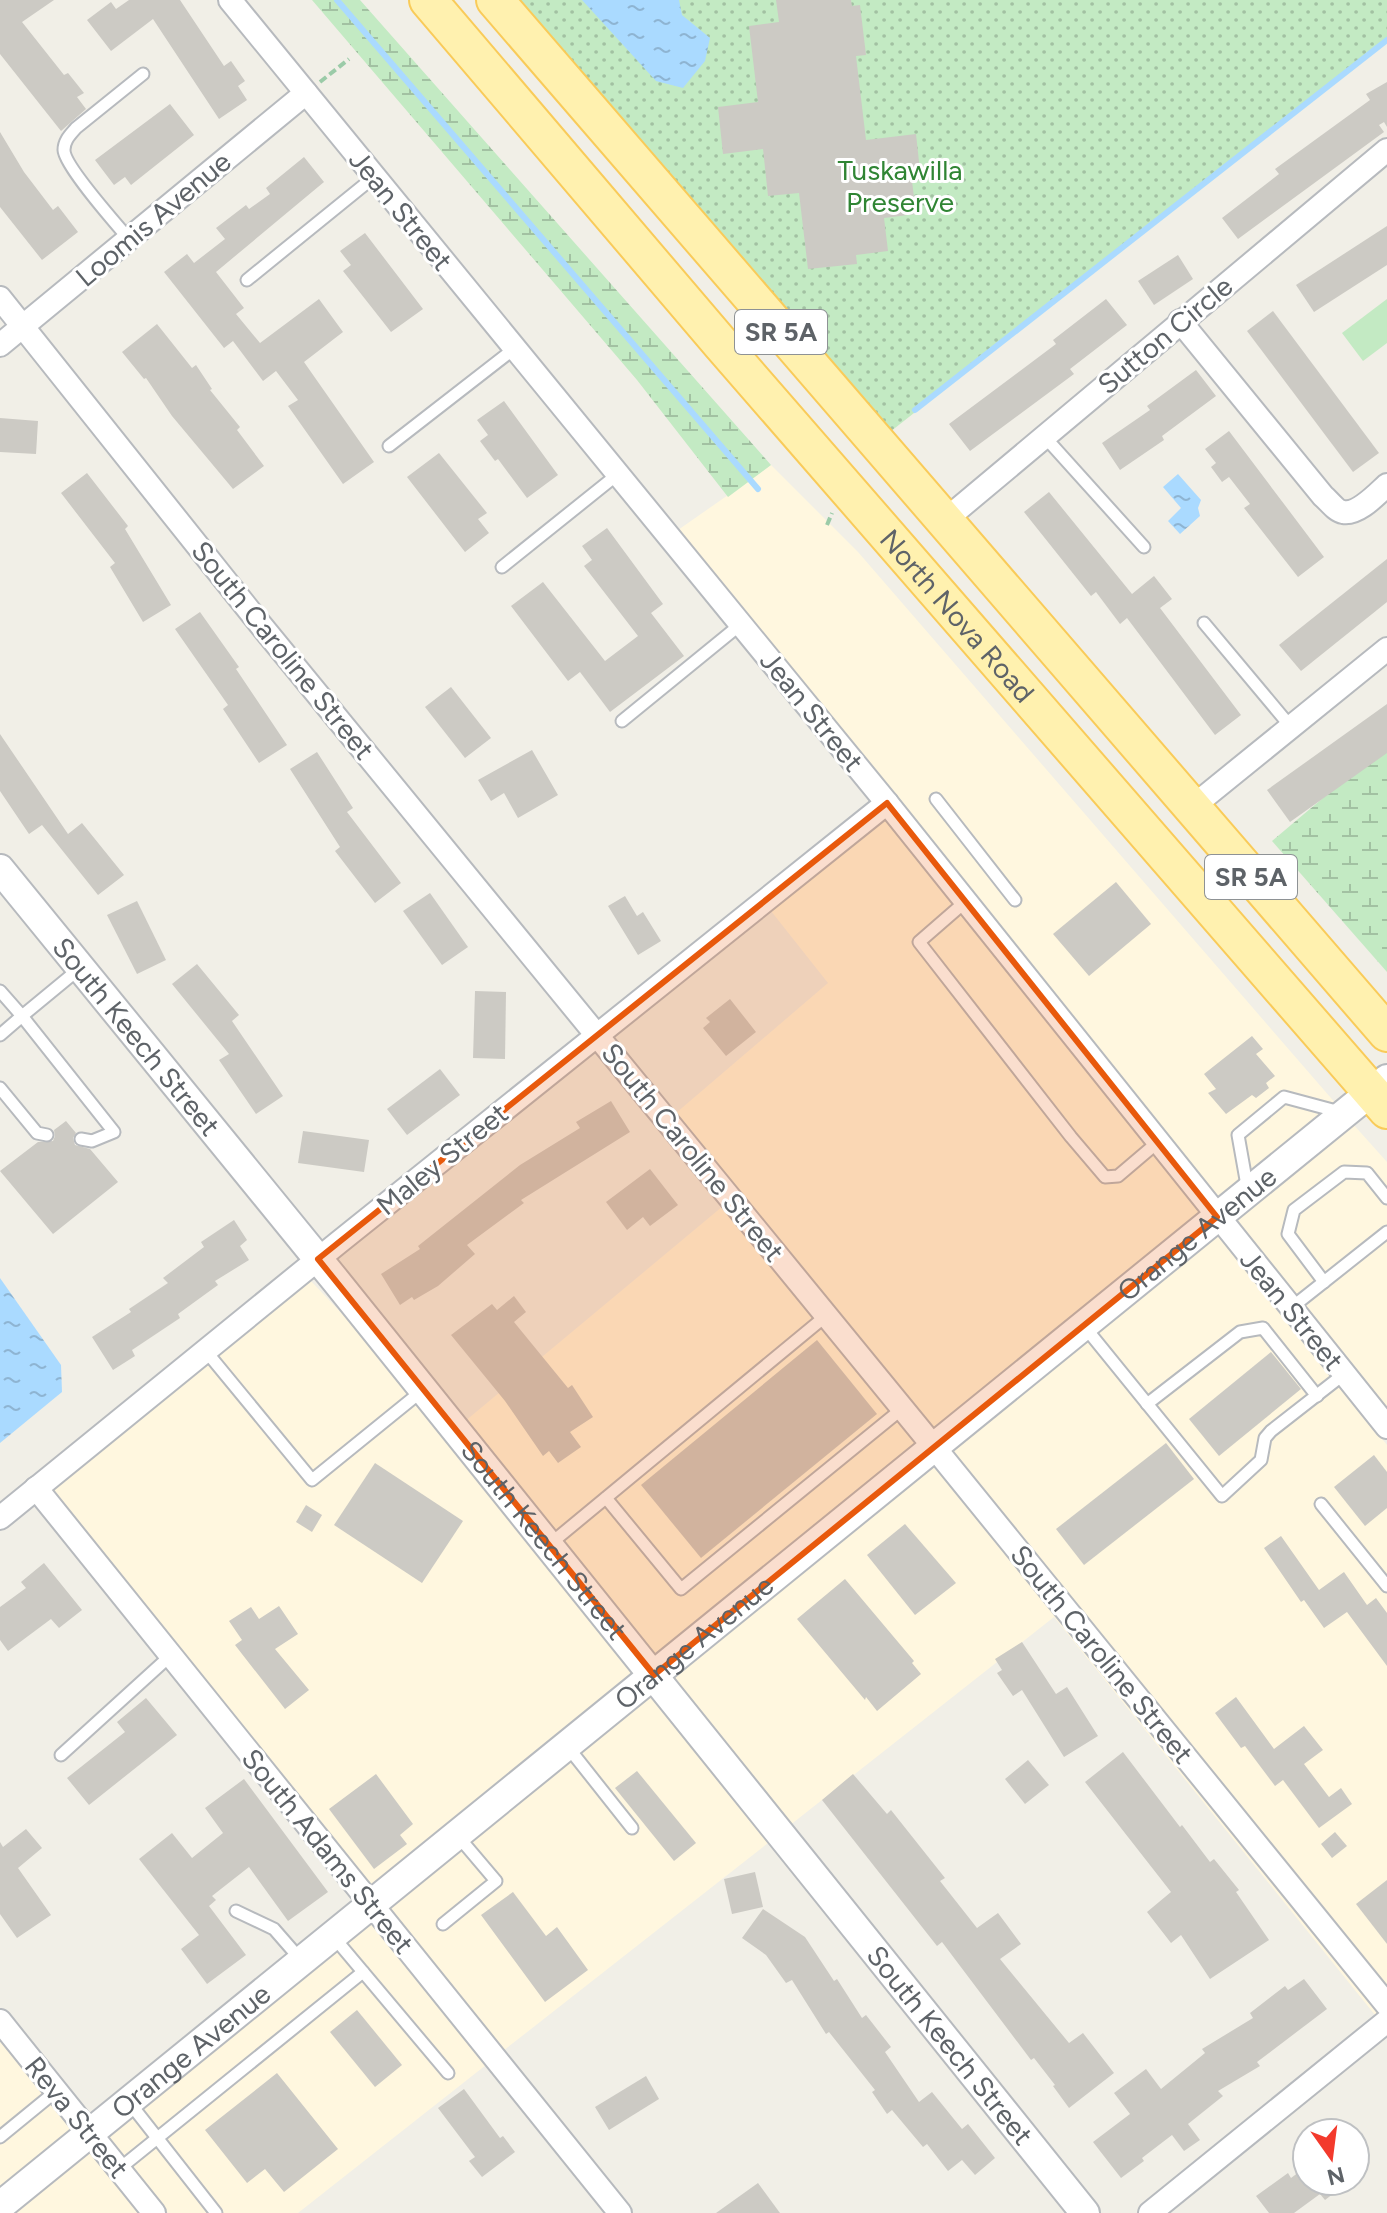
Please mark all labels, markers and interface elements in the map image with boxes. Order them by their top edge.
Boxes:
street label: Jean Street [342,143,460,277]
street label: Loomis Avenue [69,144,237,294]
park label: Tuskawilla Preserve [837,153,963,219]
street label: Sutton Circle [1091,269,1239,401]
road number: SR 5A [735,310,827,354]
street label: North Nova Road [873,522,1042,709]
street label: South Caroline Street [184,534,382,766]
street label: Jean Street [753,644,871,778]
road number: SR 5A [1205,855,1297,899]
street label: South Keech Street [46,930,227,1142]
street label: South Caroline Street [594,1036,792,1268]
street label: Maley Street [369,1096,515,1222]
street label: Orange Avenue [1111,1159,1283,1308]
street label: Jean Street [1233,1243,1351,1377]
street label: South Keech Street [454,1434,634,1647]
street label: South Caroline Street [1003,1538,1201,1770]
street label: Orange Avenue [608,1568,780,1717]
street label: South Adams Street [235,1742,421,1960]
street label: South Keech Street [860,1939,1040,2152]
street label: Orange Avenue [105,1976,277,2125]
street label: Reva Street [18,2049,136,2185]
north arrow [1291,2117,1371,2197]
text: N [1324,2161,1347,2191]

